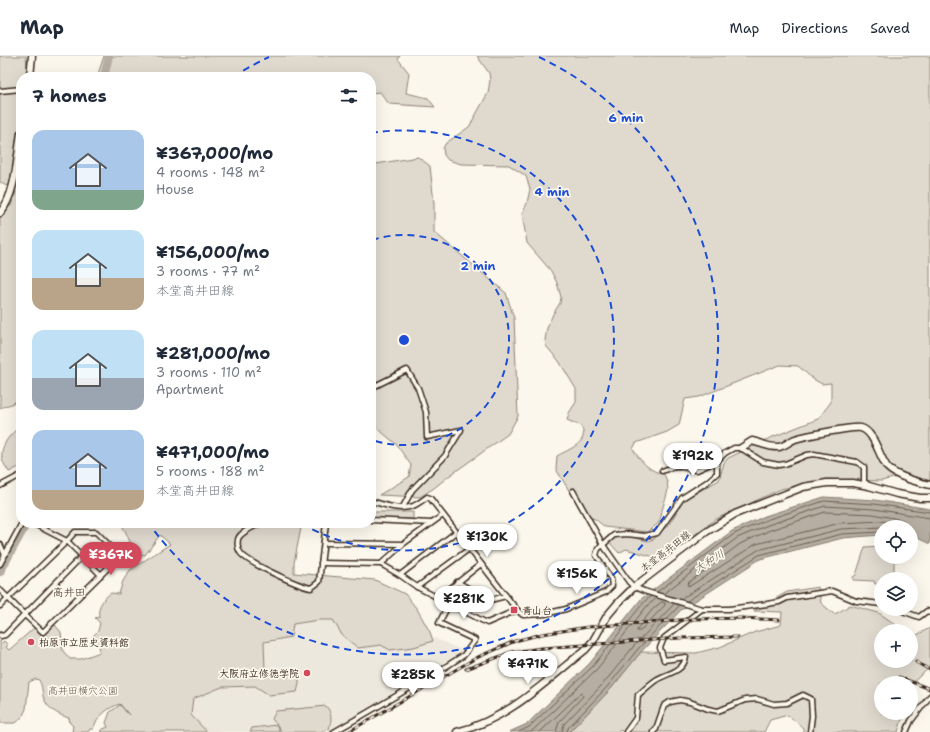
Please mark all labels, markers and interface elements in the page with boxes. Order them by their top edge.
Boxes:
text: Map [20,15,64,40]
text: Map [730,19,760,37]
text: Directions [782,19,848,37]
text: Saved [870,19,910,37]
text: 7 homes [32,85,107,107]
icon: filters [338,85,360,107]
text: 6 min [609,110,644,126]
text: ¥367,000/mo [156,142,273,164]
icon: home [64,146,112,194]
text: 4 rooms · 148 m² [156,164,265,181]
text: House [156,181,194,198]
text: 4 min [535,184,570,200]
text: ¥156,000/mo [156,241,269,263]
icon: home [64,246,112,294]
text: 2 min [461,258,496,274]
text: 3 rooms · 77 m² [156,263,260,280]
text: 本堂高井田線 [156,282,234,299]
centre of rings [397,333,411,347]
text: ¥281,000/mo [156,342,270,364]
icon: home [64,346,112,394]
text: 3 rooms · 110 m² [156,364,262,381]
text: Apartment [156,381,224,398]
text: ¥471,000/mo [156,441,269,463]
pin: ¥192K [665,443,721,477]
icon: home [64,446,112,494]
text: ¥192K [672,447,714,464]
text: 5 rooms · 188 m² [156,463,264,480]
text: 本堂高井田線 [156,482,234,499]
map controls [874,520,918,720]
button: locate [874,520,918,564]
pin: ¥130K [459,524,515,558]
text: ¥130K [466,528,508,545]
street label: 本堂高井田線 [638,528,693,575]
pin: ¥367K [83,542,139,576]
text: ¥367K [89,546,133,563]
water label: 大和川 [691,547,727,576]
pin: ¥156K [549,561,605,595]
text: ¥156K [557,565,597,582]
button: layers [874,572,918,616]
district label: 高井田 [53,585,86,600]
pin: ¥281K [436,586,492,620]
text: ¥281K [443,590,485,607]
place label: 青山台 [522,604,552,617]
marker: 青山台 [509,605,519,615]
button: + [874,624,918,668]
place label: 柏原市立歴史資料館 [39,636,129,649]
marker: 柏原市立歴史資料館 [26,637,36,647]
pin: ¥471K [500,651,556,685]
text: ¥471K [507,655,549,672]
pin: ¥285K [385,662,441,696]
text: ¥285K [391,666,435,683]
place label: 大阪府立修徳学院 [219,667,299,680]
marker: 大阪府立修徳学院 [302,668,312,678]
button: − [874,676,918,720]
park label: 高井田横穴公園 [48,684,118,697]

